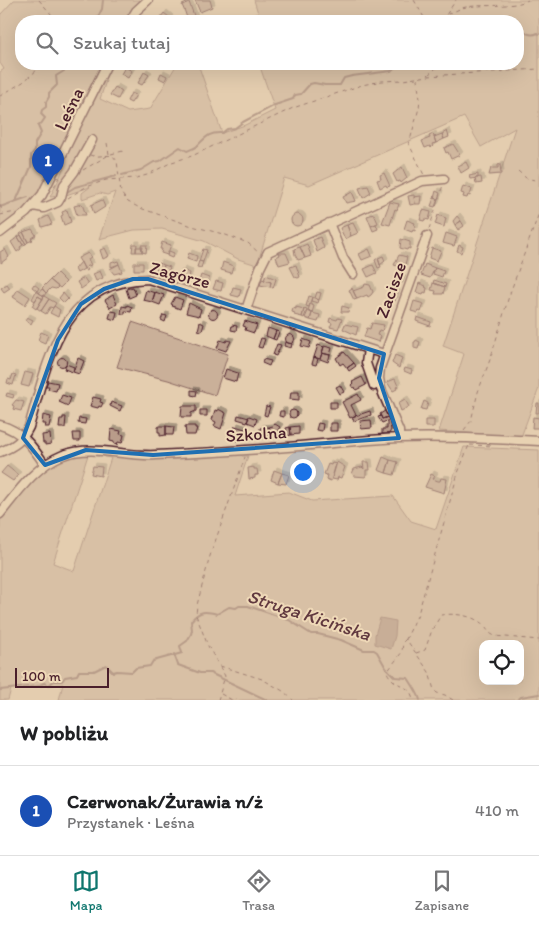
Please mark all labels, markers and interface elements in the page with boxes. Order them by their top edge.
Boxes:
search box [15,15,524,70]
icon: search [33,29,61,57]
text: Szukaj tutaj [73,31,170,54]
street label: Leśna [49,84,89,134]
pin: 1 [32,144,64,185]
street label: Zagórze [147,256,213,294]
street label: Zacisze [371,259,411,321]
street label: Szkolna [225,421,287,447]
your location [290,459,316,485]
water label: Struga Kicińska [245,584,374,646]
map controls [479,640,524,685]
button: locate [479,640,524,685]
scale bar [15,665,109,688]
text: 100 m [22,668,61,685]
text: W pobliżu [20,720,108,745]
text: Czerwonak/Żurawia n/ż [67,790,263,813]
text: 1 [32,801,40,820]
text: 410 m [475,801,519,820]
text: Przystanek · Leśna [67,813,195,832]
tab: Mapa [70,867,102,914]
tab: Trasa [242,867,275,914]
tab: Zapisane [415,867,469,914]

